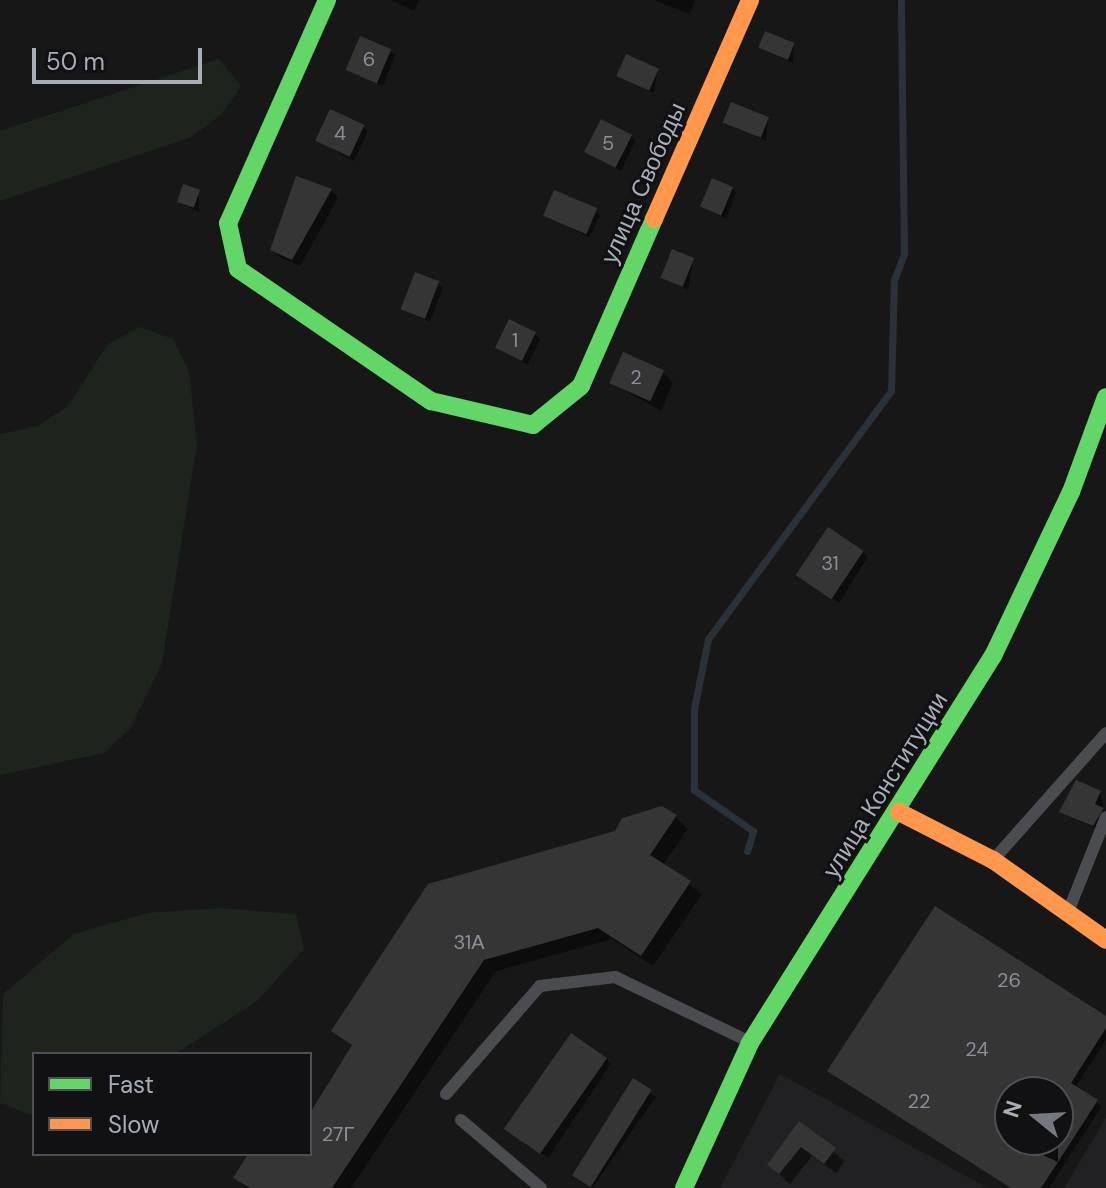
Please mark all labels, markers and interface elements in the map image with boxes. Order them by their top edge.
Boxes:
scale bar [36,32,206,82]
text: 50 m [46,46,105,77]
house number: 6 [363,47,375,71]
street label: улица Свободы [595,98,691,268]
house number: 4 [334,121,346,145]
house number: 5 [602,131,614,155]
house number: 1 [512,328,518,352]
house number: 2 [630,365,642,389]
house number: 31 [821,551,839,575]
street label: улица Конституции [816,687,954,883]
house number: 31А [453,930,485,954]
house number: 26 [997,968,1021,992]
house number: 24 [965,1037,989,1061]
legend [32,1052,312,1156]
text: Fast [108,1069,154,1100]
north arrow [994,1076,1074,1156]
house number: 22 [907,1089,931,1113]
text: N [996,1097,1029,1121]
text: Slow [108,1109,159,1140]
house number: 27Г [322,1122,354,1146]

